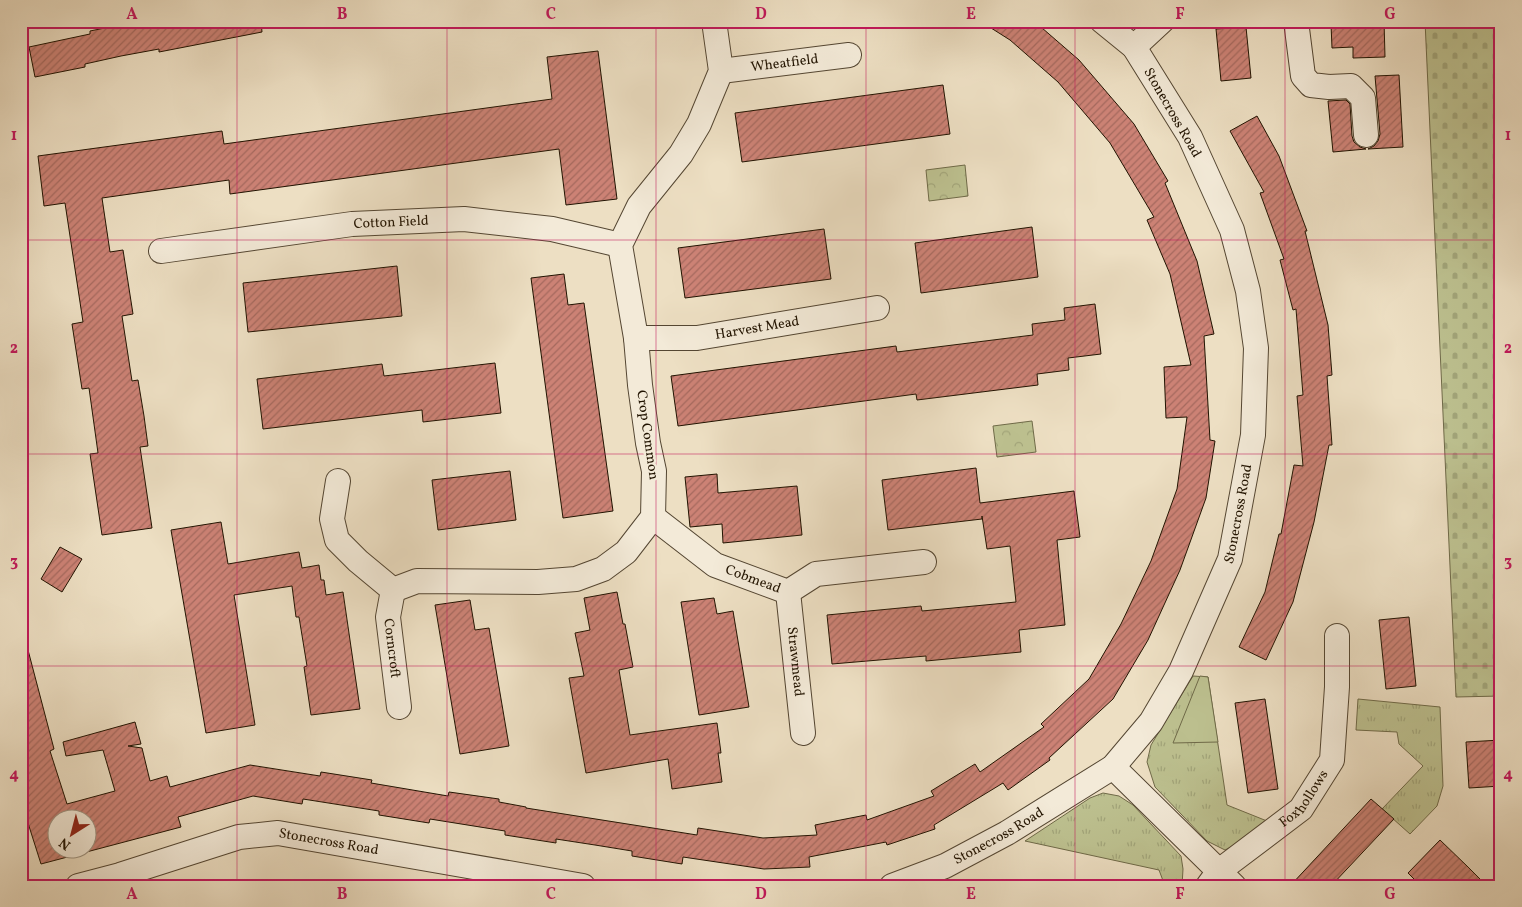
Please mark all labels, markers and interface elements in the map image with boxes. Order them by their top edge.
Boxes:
text: A [126,4,138,26]
text: B [337,4,348,26]
text: C [546,4,556,26]
text: D [755,4,767,26]
text: E [966,4,976,26]
text: F [1175,4,1185,26]
text: G [1384,4,1396,26]
street label: Wheatfield [750,49,820,77]
street label: Stonecross Road [1139,65,1206,162]
text: 1 [11,125,17,147]
text: 1 [1505,125,1511,147]
street label: Cotton Field [353,211,429,233]
street label: Harvest Mead [714,312,801,344]
text: 2 [10,338,18,360]
text: 2 [1504,338,1512,360]
street label: Crop Common [631,389,663,481]
street label: Stonecross Road [1219,462,1257,567]
text: 3 [10,551,18,573]
text: 3 [1504,551,1512,573]
street label: Cobmead [723,560,784,598]
street label: Corncroft [379,617,405,680]
street label: Strawmead [782,626,809,697]
text: 4 [9,764,19,786]
text: 4 [1503,764,1513,786]
street label: Foxhollows [1275,766,1333,832]
street label: Stonecross Road [950,803,1047,869]
north arrow [48,810,98,860]
street label: Stonecross Road [277,824,380,860]
text: N [56,833,75,854]
text: A [126,884,138,906]
text: B [337,884,348,906]
text: C [546,884,556,906]
text: D [755,884,767,906]
text: E [966,884,976,906]
text: F [1175,884,1185,906]
text: G [1384,884,1396,906]

